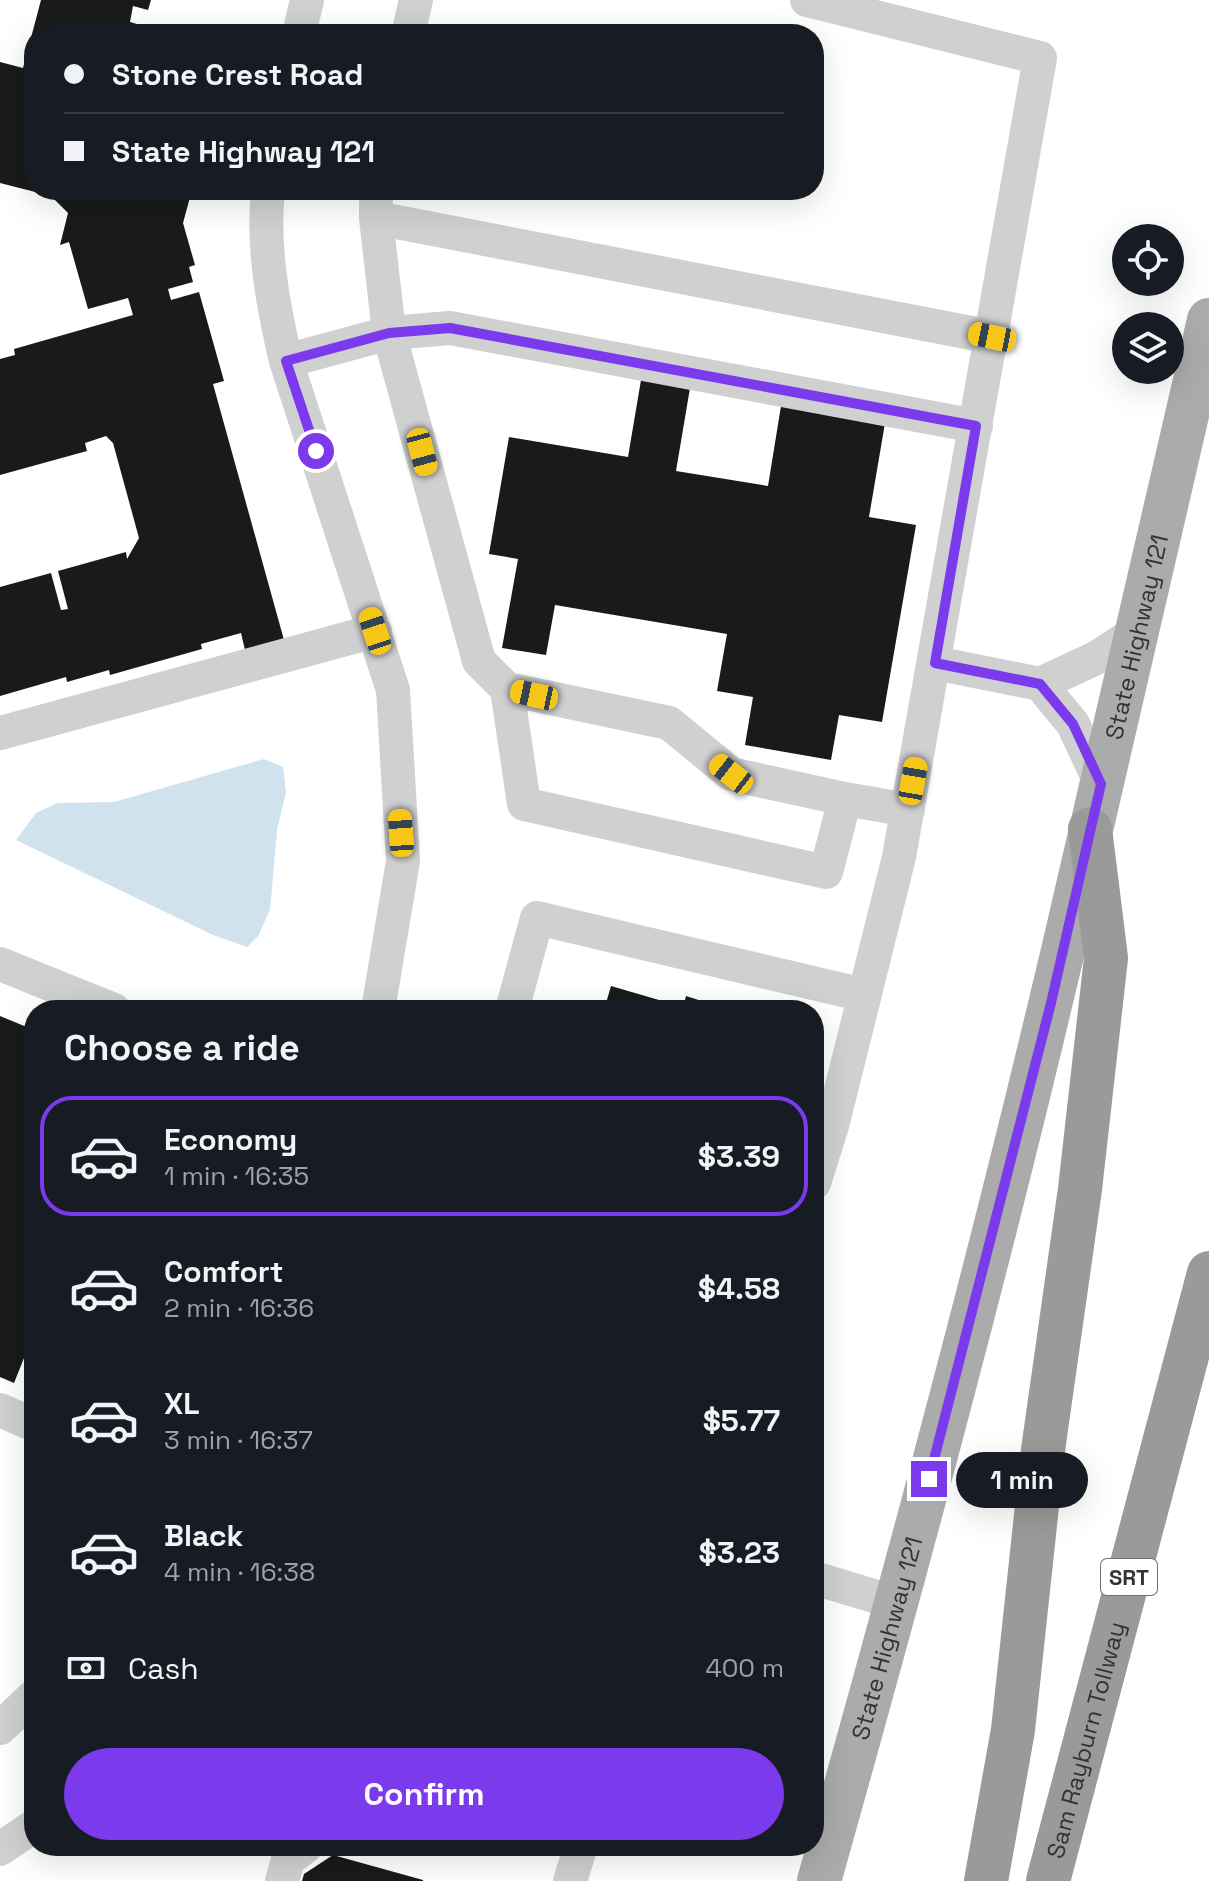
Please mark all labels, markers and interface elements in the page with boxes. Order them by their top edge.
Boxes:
text: Stone Crest Road [112,55,363,94]
text: State Highway 121 [112,132,375,171]
map controls [1112,224,1184,384]
button: locate [1112,224,1184,296]
button: layers [1112,312,1184,384]
car [966,321,1018,353]
car [404,426,440,478]
route start [298,433,334,469]
street label: State Highway 121 [1098,531,1175,742]
car [356,604,394,658]
car [508,678,560,712]
car [705,750,757,798]
car [897,755,929,807]
car [387,808,415,858]
text: Choose a ride [64,1025,300,1071]
icon: car [68,1120,140,1192]
text: Economy [164,1120,297,1159]
text: $3.39 [698,1137,780,1176]
text: 1 min · 16:35 [164,1159,309,1193]
icon: car [68,1252,140,1324]
text: Comfort [164,1252,283,1291]
text: $4.58 [698,1269,780,1308]
text: 2 min · 16:36 [164,1291,314,1325]
icon: car [68,1384,140,1456]
text: XL [164,1384,200,1423]
text: $5.77 [703,1401,780,1440]
text: 3 min · 16:37 [164,1423,313,1457]
callout: 1 min [957,1451,1089,1507]
route end [911,1461,947,1497]
text: 1 min [990,1463,1054,1497]
icon: car [68,1516,140,1588]
text: Black [164,1516,243,1555]
text: $3.23 [699,1533,780,1572]
street label: State Highway 121 [844,1533,929,1743]
text: 4 min · 16:38 [164,1555,315,1589]
road number: SRT [1101,1559,1157,1595]
street label: Sam Rayburn Tollway [1039,1618,1132,1862]
icon: cash [64,1646,108,1690]
text: Cash [128,1649,199,1688]
text: 400 m [705,1651,784,1685]
button: Confirm [64,1748,784,1840]

